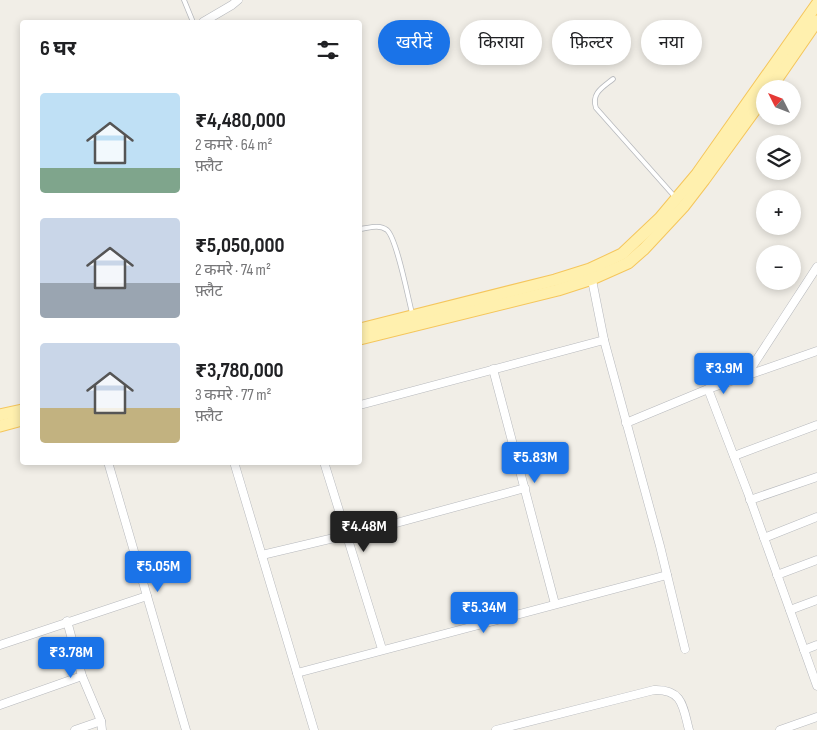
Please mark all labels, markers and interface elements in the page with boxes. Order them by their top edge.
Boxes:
chip: खरीदें [378,20,450,65]
chip: किराया [460,20,542,65]
chip: फ़िल्टर [552,20,631,65]
chip: नया [641,20,702,65]
text: 6 घर [40,36,76,61]
icon: filters [314,36,342,64]
north arrow [756,80,801,125]
map controls [756,80,801,290]
text: ₹4,480,000 [195,108,286,133]
icon: home [80,113,140,173]
button: layers [756,135,801,180]
text: 2 कमरे · 64 m² [195,136,273,155]
text: फ़्लैट [195,157,223,176]
button: + [756,190,801,235]
text: ₹5,050,000 [195,233,284,258]
icon: home [80,238,140,298]
button: − [756,245,801,290]
text: 2 कमरे · 74 m² [195,261,271,280]
text: फ़्लैट [195,282,223,301]
pin: ₹3.9M [689,352,759,395]
text: ₹3,780,000 [195,358,284,383]
text: ₹3.9M [705,359,743,378]
icon: home [80,363,140,423]
text: 3 कमरे · 77 m² [195,386,272,405]
text: फ़्लैट [195,407,223,426]
pin: ₹5.83M [494,442,576,484]
text: ₹5.83M [513,448,557,467]
pin: ₹4.48M [323,510,405,553]
text: ₹4.48M [341,517,387,536]
pin: ₹5.05M [117,550,199,593]
text: ₹5.05M [136,557,180,576]
pin: ₹5.34M [443,592,525,634]
text: ₹5.34M [462,598,506,617]
pin: ₹3.78M [30,636,112,679]
text: ₹3.78M [49,643,93,662]

